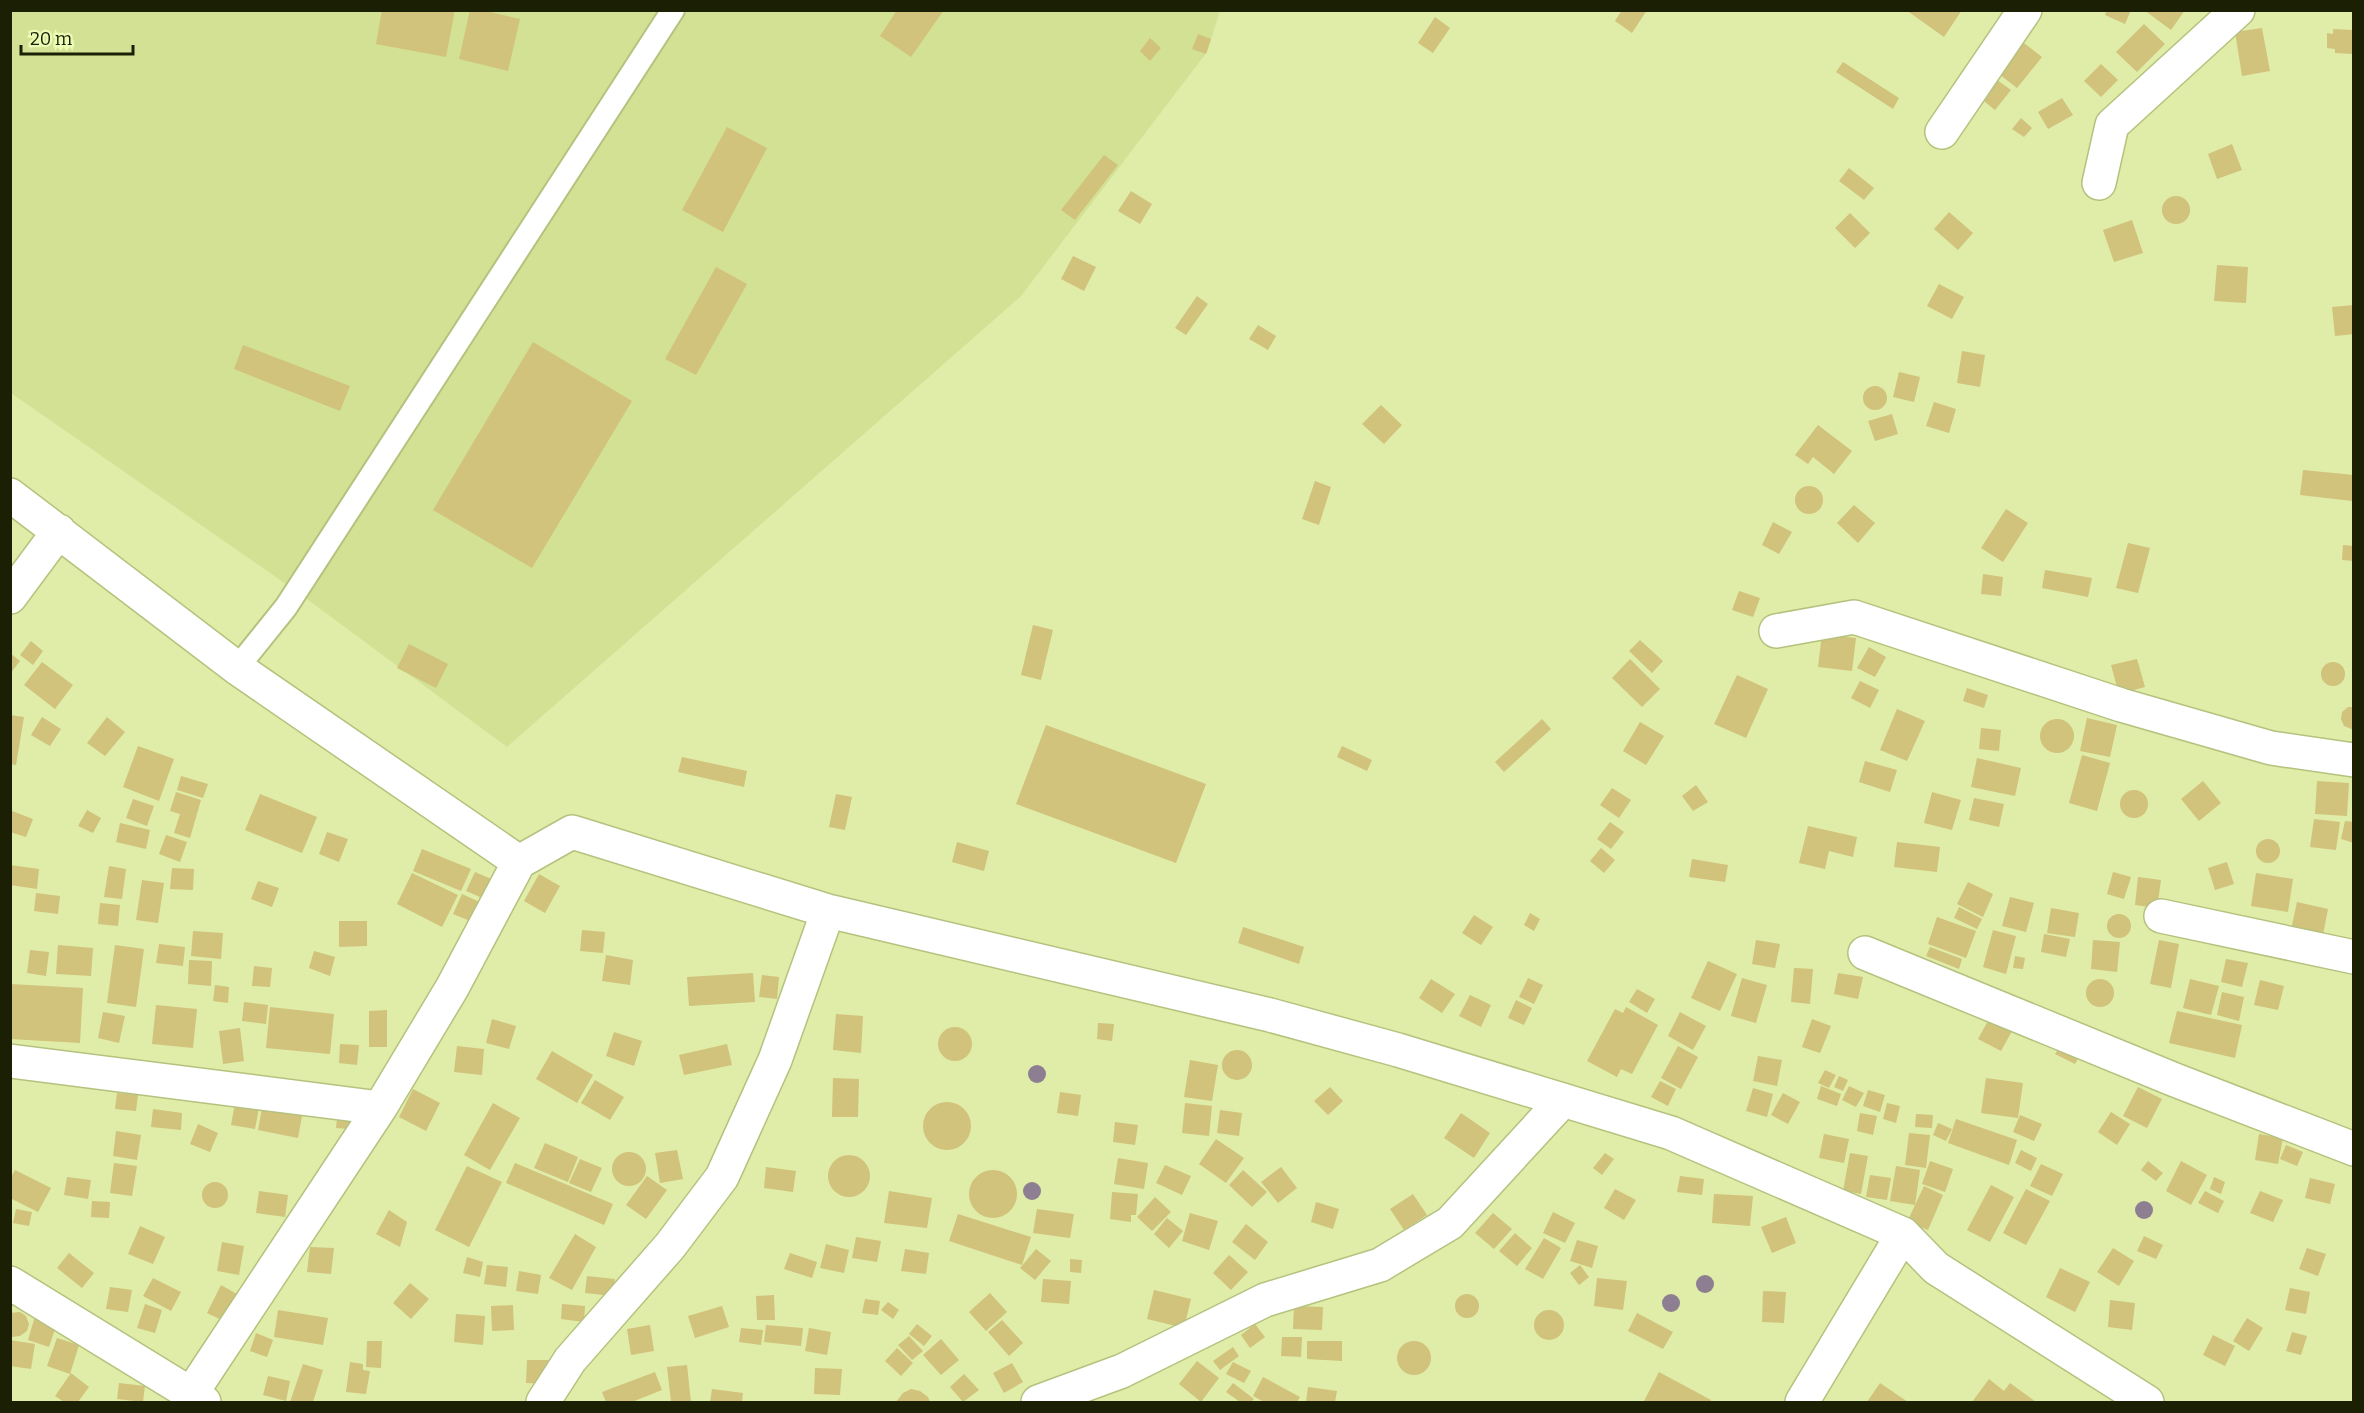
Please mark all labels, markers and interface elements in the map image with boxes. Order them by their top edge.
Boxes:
scale bar [21,18,134,56]
text: 20 m [30,28,72,50]

